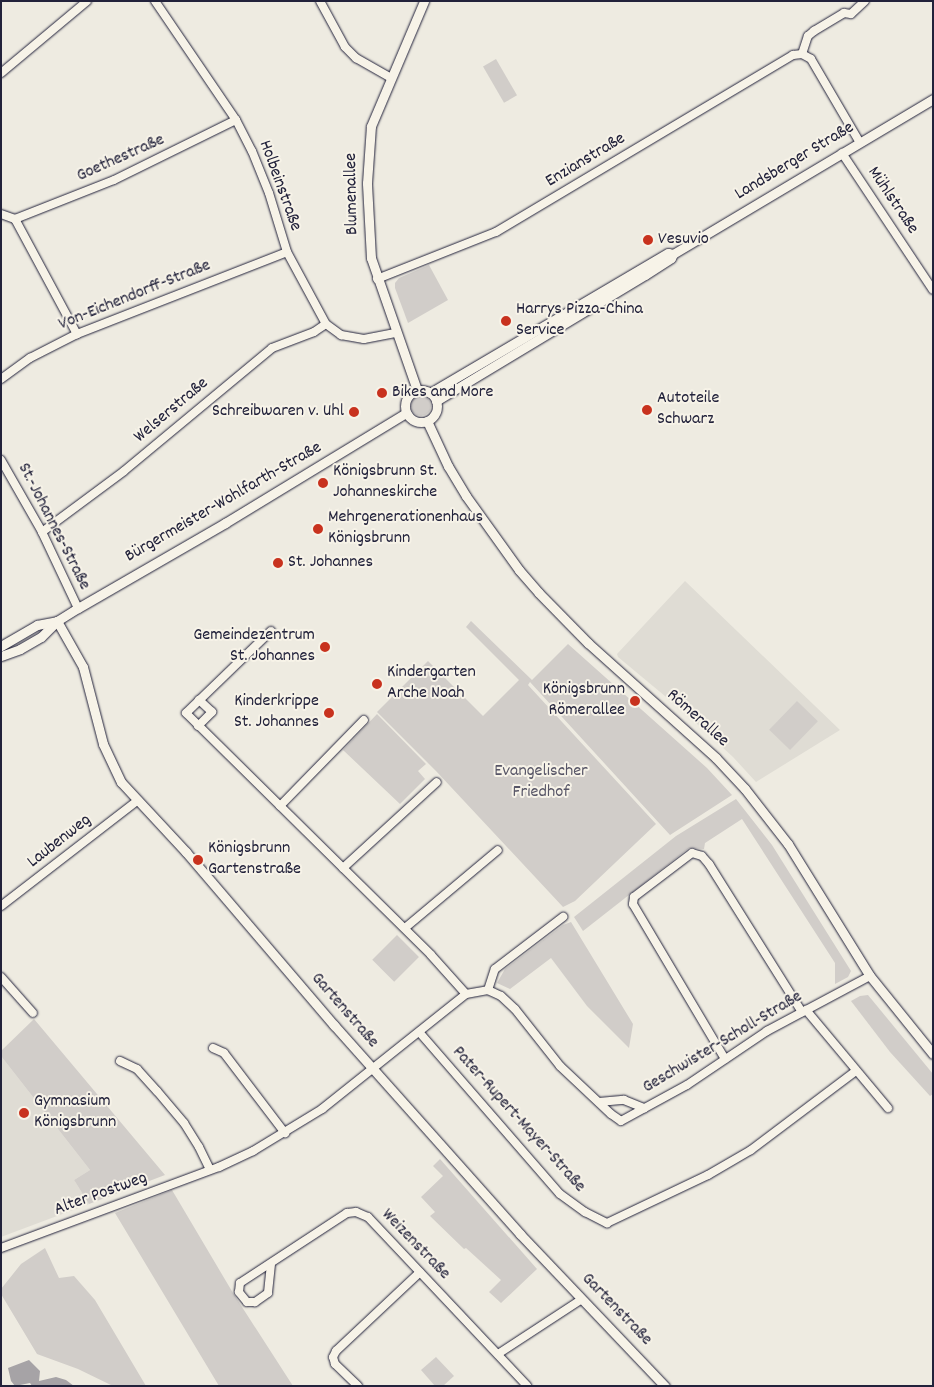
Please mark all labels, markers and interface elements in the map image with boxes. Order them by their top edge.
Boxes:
street label: Landsberger Straße [731,118,859,206]
street label: Enzianstraße [542,129,630,193]
street label: Goethestraße [74,130,168,188]
street label: Holbeinstraße [253,138,305,234]
street label: Blumenallee [341,153,365,235]
street label: Mühlstraße [862,163,922,239]
place label: Vesuvio [658,229,709,251]
marker: Vesuvio [642,234,654,246]
street label: Von-Eichendorff-Straße [56,256,214,336]
place label: Harrys Pizza-China Service [516,300,643,342]
marker: Harrys Pizza-China Service [500,315,512,327]
street label: Welserstraße [130,374,214,448]
place label: Bikes and More [392,382,493,404]
marker: Bikes and More [376,387,388,399]
place label: Autoteile Schwarz [657,389,719,432]
place label: Schreibwaren v. Uhl [212,401,344,423]
marker: Autoteile Schwarz [641,404,653,416]
marker: Schreibwaren v. Uhl [348,406,360,418]
street label: Bürgermeister-Wohlfarth-Straße [122,438,326,568]
street label: St.-Johannes-Straße [12,460,94,594]
place label: Königsbrunn St. Johanneskirche [333,462,437,504]
marker: Königsbrunn St. Johanneskirche [317,477,329,489]
place label: Mehrgenerationenhaus Königsbrunn [328,508,483,550]
marker: Mehrgenerationenhaus Königsbrunn [312,523,324,535]
place label: St. Johannes [288,552,373,574]
marker: St. Johannes [272,557,284,569]
place label: Gemeindezentrum St. Johannes [193,626,315,669]
marker: Gemeindezentrum St. Johannes [319,641,331,653]
place label: Kindergarten Arche Noah [387,663,476,706]
marker: Kindergarten Arche Noah [371,678,383,690]
place label: Königsbrunn Römerallee [543,680,625,722]
street label: Römerallee [661,685,733,753]
place label: Kinderkrippe St. Johannes [234,692,319,734]
marker: Königsbrunn Römerallee [629,695,641,707]
marker: Kinderkrippe St. Johannes [323,707,335,719]
park label: Evangelischer Friedhof [494,762,588,804]
street label: Laubenweg [24,810,96,874]
place label: Königsbrunn Gartenstraße [208,839,301,882]
marker: Königsbrunn Gartenstraße [192,854,204,866]
street label: Gartenstraße [305,969,383,1053]
street label: Geschwister-Scholl-Straße [639,987,807,1099]
street label: Pater-Rupert-Mayer-Straße [447,1042,589,1198]
place label: Gymnasium Königsbrunn [34,1092,116,1134]
marker: Gymnasium Königsbrunn [18,1107,30,1119]
street label: Alter Postweg [52,1168,150,1222]
street label: Weizenstraße [376,1205,454,1285]
street label: Gartenstraße [576,1269,656,1351]

